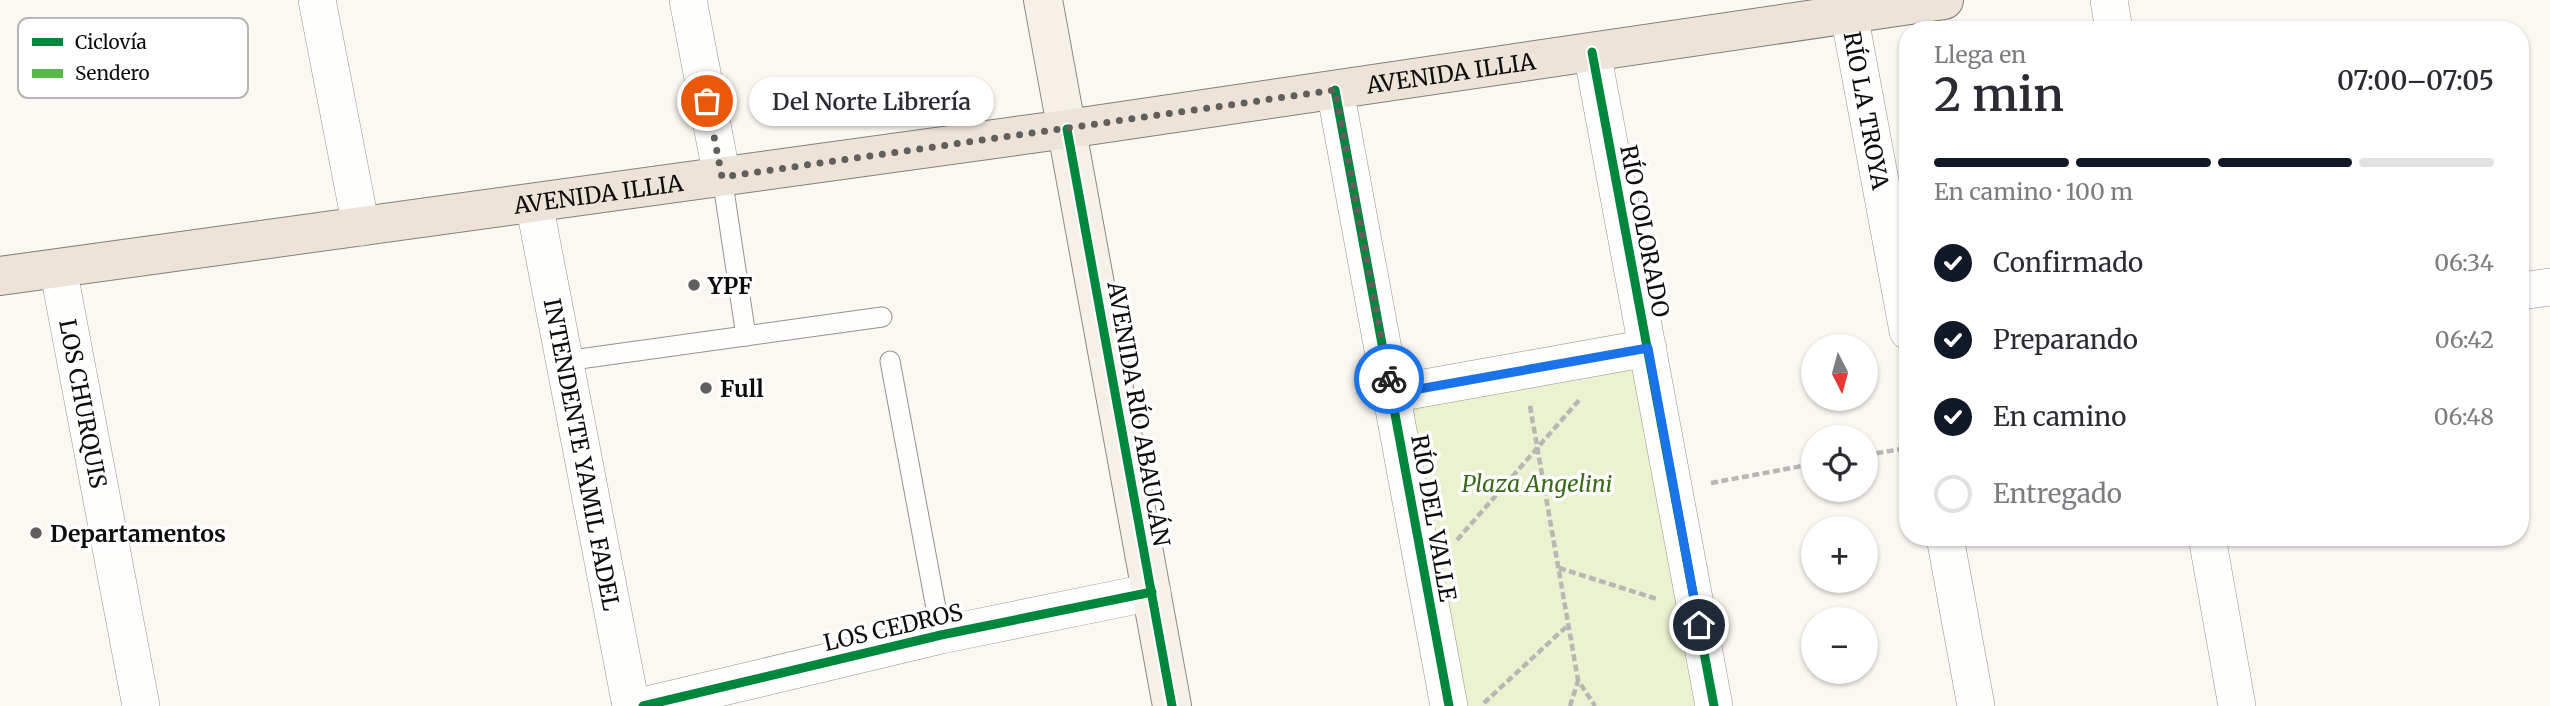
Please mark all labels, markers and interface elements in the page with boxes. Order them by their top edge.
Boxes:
legend [18,18,248,98]
street label: RÍO LA TROYA [1838,29,1896,192]
text: Ciclovía [75,30,147,54]
text: Llega en [1934,40,2026,69]
street label: AVENIDA ILLIA [1363,46,1538,99]
text: Sendero [75,61,150,85]
text: 07:00–07:05 [2337,64,2494,97]
text: 2 min [1934,66,2064,124]
pin [677,71,737,131]
callout: Del Norte Librería [749,76,994,126]
icon: bag [688,82,726,120]
text: Del Norte Librería [772,87,971,116]
street label: RÍO COLORADO [1614,142,1676,320]
street label: AVENIDA ILLIA [511,167,686,220]
text: En camino · 100 m [1934,177,2133,206]
icon: check [1934,244,1972,282]
text: Confirmado [1993,246,2143,279]
text: 06:34 [2434,248,2494,277]
place label: YPF [707,271,752,300]
marker: YPF [686,277,702,293]
street label: AVENIDA RÍO ABAUCÁN [1101,278,1177,549]
street label: INTENDENTE YAMIL FADEL [538,296,627,613]
street label: LOS CHURQUIS [53,317,114,490]
icon: check [1934,321,1972,359]
text: Preparando [1993,323,2138,356]
text: 06:42 [2435,325,2494,354]
north arrow [1801,334,1878,411]
map controls [1801,334,1878,684]
courier [1354,344,1424,414]
icon: bike [1370,360,1408,398]
place label: Full [720,374,764,403]
marker: Full [698,380,714,396]
icon: check [1934,398,1972,436]
text: En camino [1993,400,2126,433]
text: 06:48 [2434,402,2494,431]
button: locate [1801,425,1878,502]
street label: RÍO DEL VALLE [1405,432,1463,604]
park label: Plaza Angelini [1462,469,1612,498]
text: Entregado [1993,477,2122,510]
button: + [1801,516,1878,593]
place label: Departamentos [50,519,226,548]
marker: Departamentos [28,525,44,541]
pin [1669,595,1729,655]
street label: LOS CEDROS [821,597,965,657]
icon: home [1680,606,1718,644]
button: − [1801,607,1878,684]

